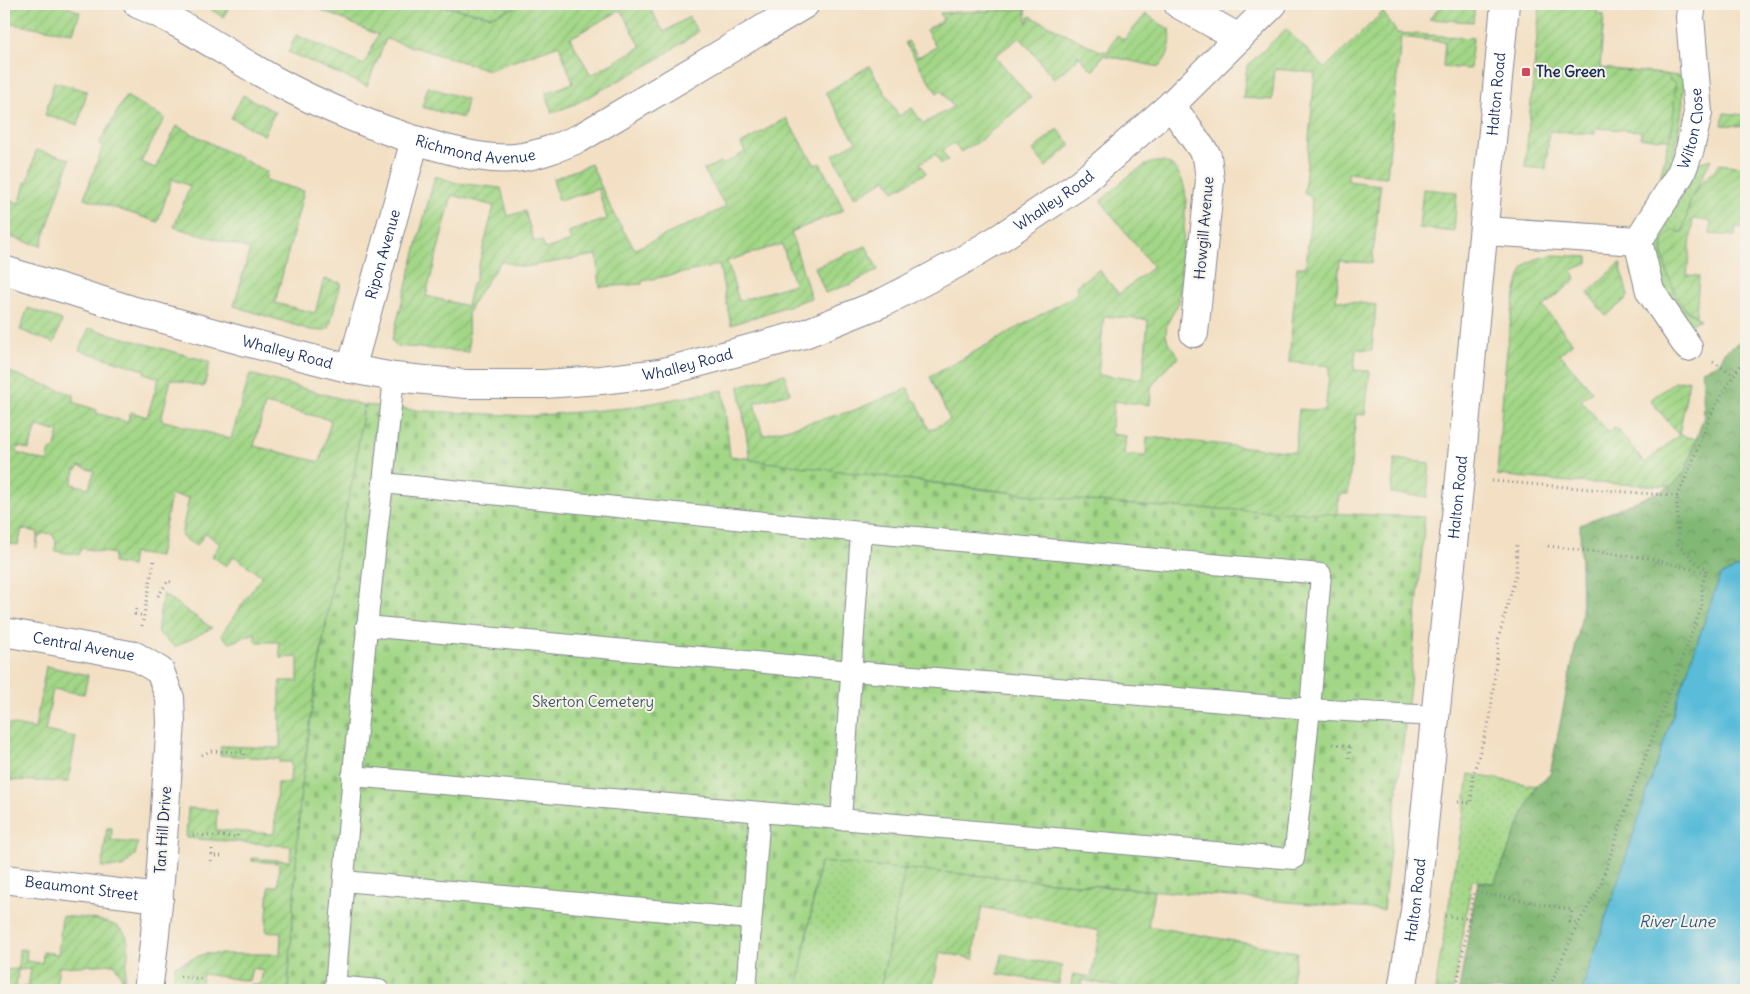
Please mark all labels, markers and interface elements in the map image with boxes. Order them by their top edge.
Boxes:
street label: Halton Road [1483,51,1509,137]
place label: The Green [1536,62,1606,81]
marker: The Green [1520,66,1532,78]
street label: Wilton Close [1673,87,1707,172]
street label: Richmond Avenue [413,131,537,167]
street label: Whalley Road [1010,166,1098,235]
street label: Howgill Avenue [1190,176,1217,280]
street label: Ripon Avenue [361,207,404,301]
street label: Whalley Road [240,331,335,373]
street label: Whalley Road [641,344,735,384]
street label: Halton Road [1444,455,1471,540]
street label: Central Avenue [31,627,136,665]
park label: Skerton Cemetery [532,692,654,711]
street label: Tan Hill Drive [150,786,175,874]
street label: Halton Road [1400,857,1429,943]
street label: Beaumont Street [24,872,139,904]
water label: River Lune [1639,911,1716,931]

